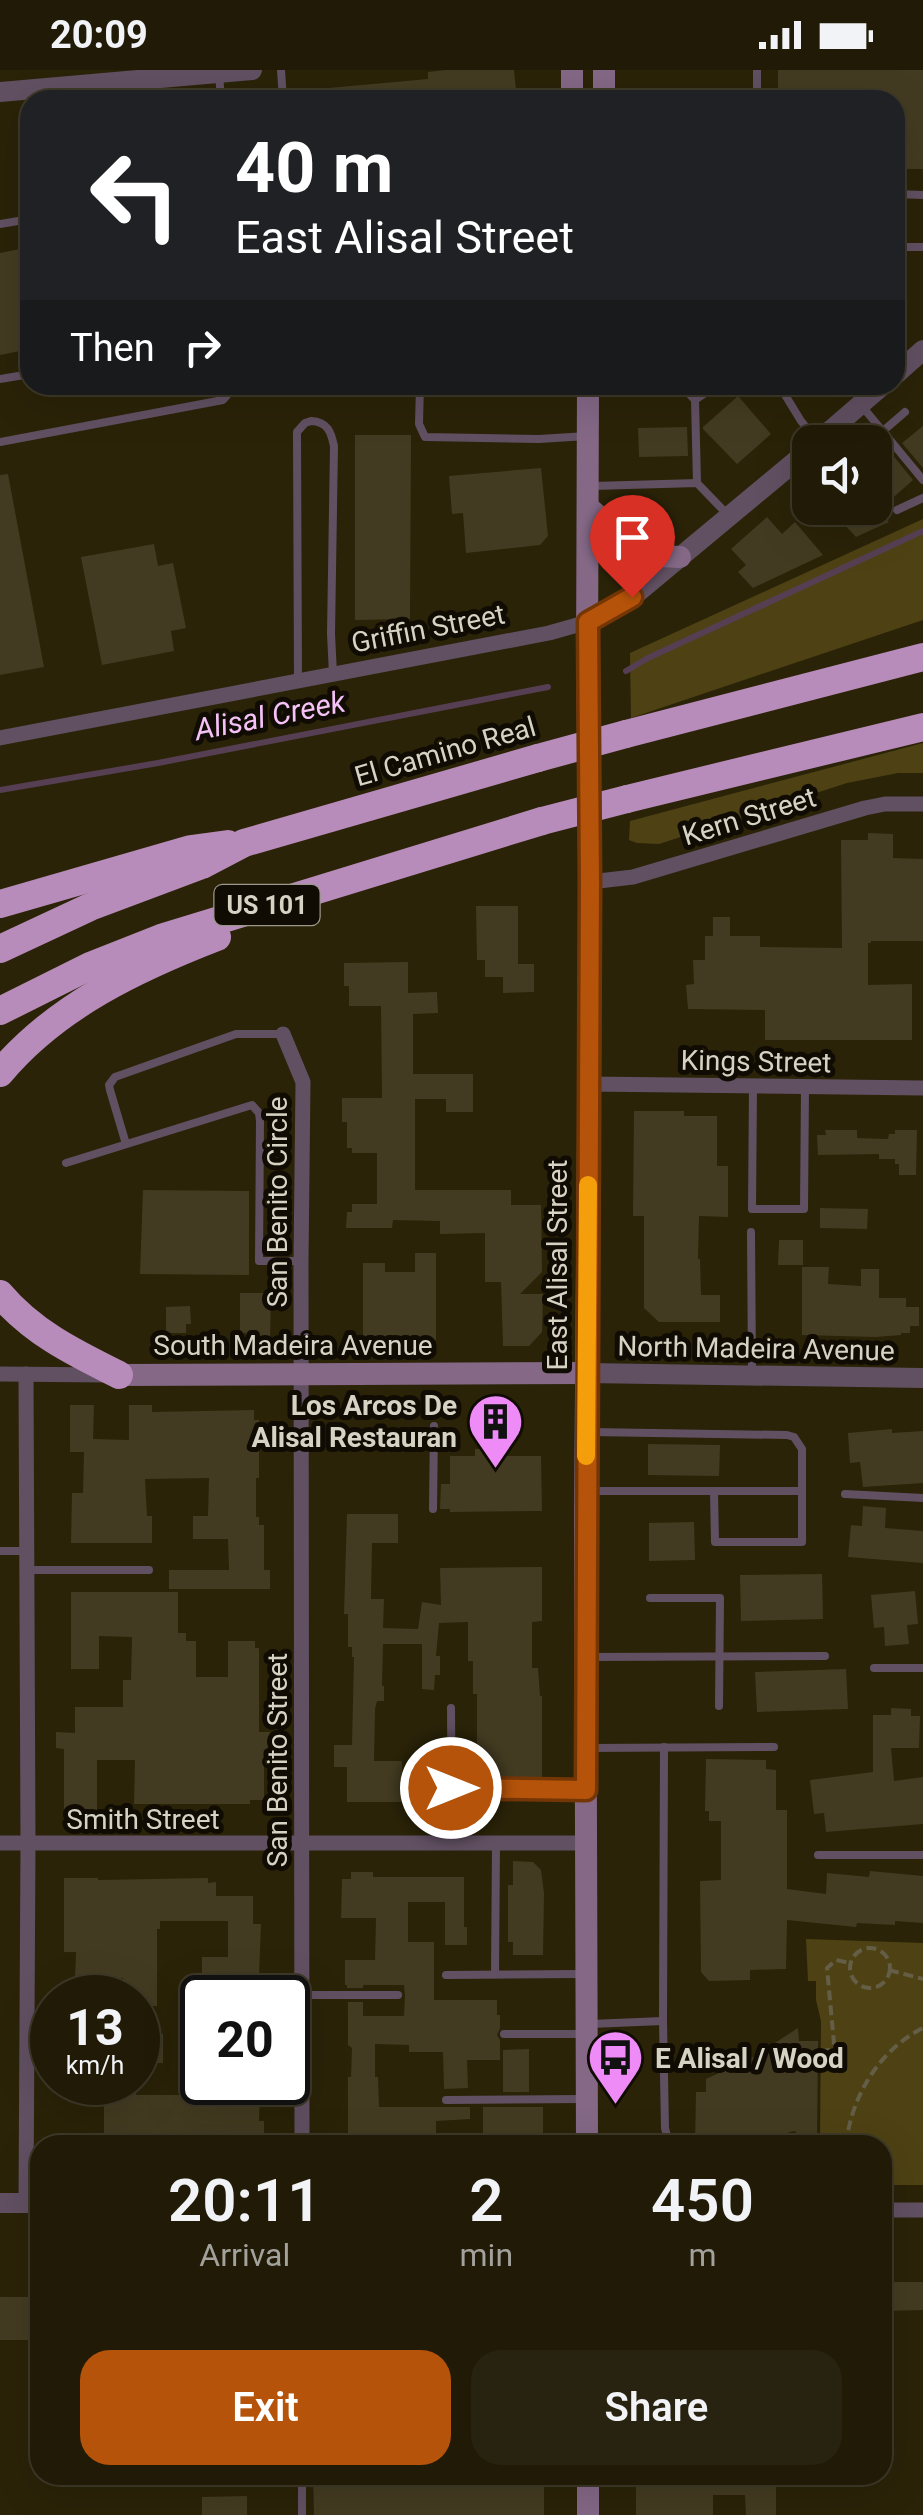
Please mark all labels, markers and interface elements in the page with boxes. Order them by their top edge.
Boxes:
text: 20:09 [50,13,148,57]
text: 40 m [235,127,393,209]
icon: left [70,130,200,260]
text: East Alisal Street [235,211,574,264]
icon: right [175,320,230,375]
text: Then [70,326,155,370]
map controls [792,425,892,525]
button: sound [792,425,892,525]
pin [590,495,675,598]
icon: arrive [605,510,660,565]
street label: Griffin Street [349,597,508,660]
water label: Alisal Creek [190,684,349,748]
street label: El Camino Real [351,710,540,793]
street label: Kern Street [678,781,820,852]
road number: US 101 [214,885,320,925]
street label: Kings Street [680,1044,832,1079]
street label: San Benito Circle [261,1096,294,1308]
street label: East Alisal Street [541,1160,574,1370]
street label: South Madeira Avenue [153,1329,433,1362]
street label: North Madeira Avenue [617,1330,895,1367]
place label: Los Arcos De Alisal Restauran [252,1389,457,1454]
building icon: Los Arcos De Alisal Restauran [466,1391,526,1470]
street label: San Benito Street [261,1653,294,1867]
position arrow [399,1736,503,1840]
street label: Smith Street [66,1803,220,1836]
speed limit sign: 20 [180,1975,310,2105]
text: 13 [66,1999,124,2057]
bus stop icon: E Alisal / Wood [586,2028,646,2107]
place label: E Alisal / Wood [655,2042,844,2075]
text: km/h [66,2051,124,2080]
text: 20:11 [168,2165,322,2236]
text: 2 [469,2165,503,2236]
text: 450 [651,2165,754,2236]
text: Arrival [199,2236,290,2274]
text: min [460,2236,513,2274]
text: m [688,2236,717,2274]
button: Exit [80,2350,451,2465]
button: Share [471,2350,842,2465]

